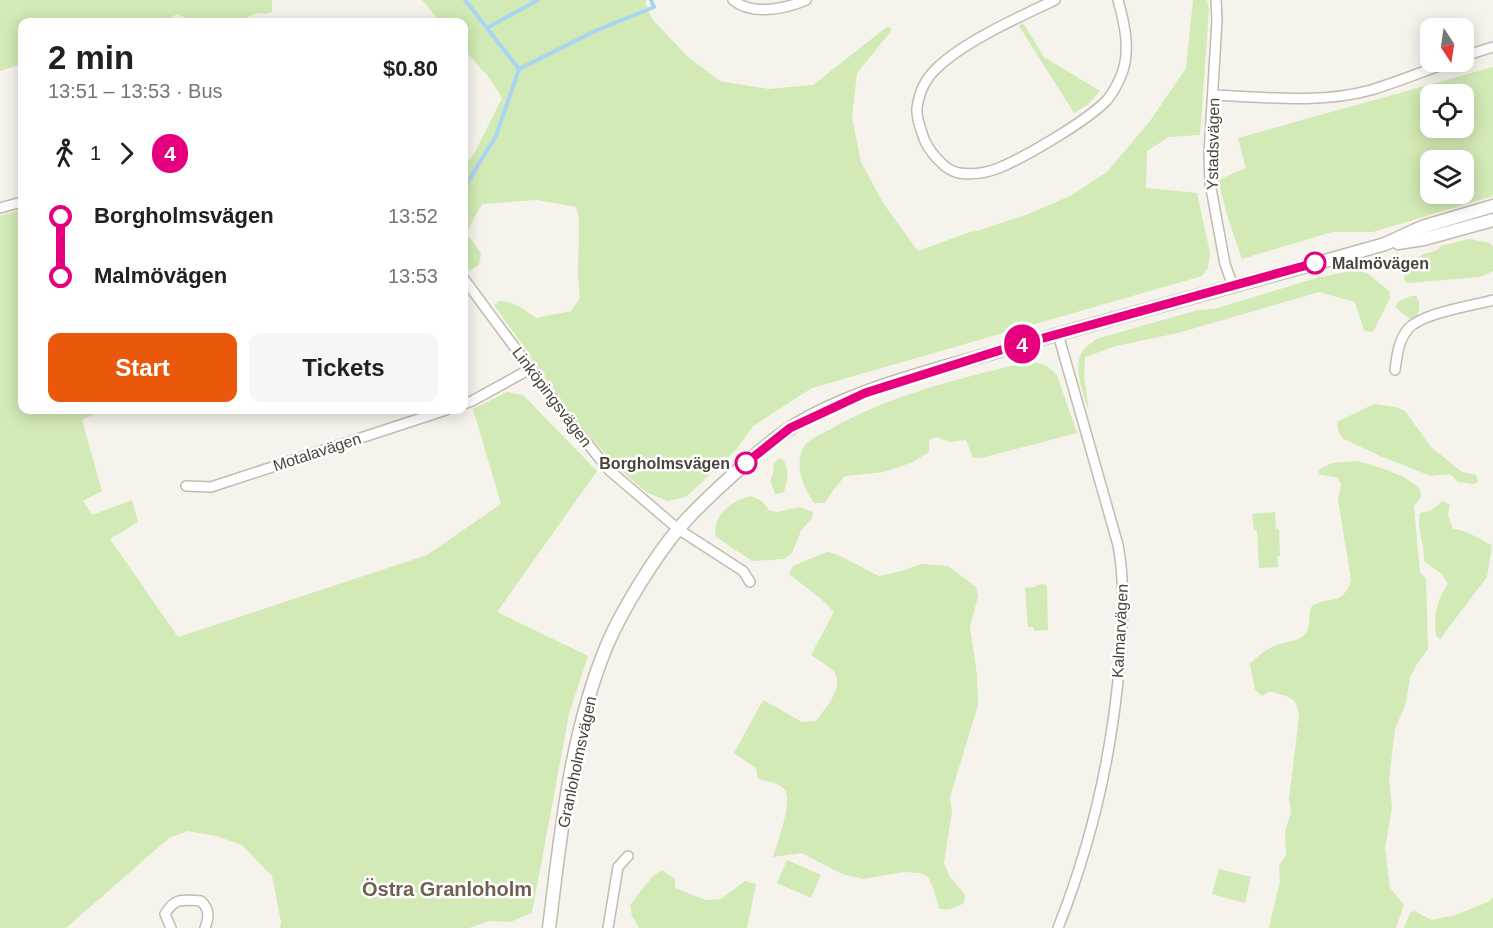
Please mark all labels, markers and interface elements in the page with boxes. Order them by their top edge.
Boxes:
north arrow [1420,18,1474,72]
map controls [1420,18,1474,204]
text: 2 min [48,39,134,76]
text: $0.80 [383,56,438,81]
text: 13:51 – 13:53 · Bus [48,80,223,102]
button: locate [1420,84,1474,138]
street label: Ystadsvägen [1204,98,1222,190]
icon: walk [48,137,81,170]
icon: forward [110,137,143,170]
text: 1 [90,142,101,164]
text: 4 [164,142,176,165]
button: layers [1420,150,1474,204]
text: Borgholmsvägen [94,203,274,228]
text: 13:52 [388,205,438,227]
marker: Malmövägen [1304,252,1326,274]
place label: Malmövägen [1332,255,1429,272]
text: Malmövägen [94,263,227,288]
text: 13:53 [388,265,438,287]
line badge: 4 [1002,324,1042,364]
button: Start [48,333,237,402]
button: Tickets [249,333,438,402]
text: 4 [1016,333,1028,356]
street label: Linköpingsvägen [509,344,595,450]
street label: Motalavägen [271,430,363,474]
marker: Borgholmsvägen [735,452,757,474]
place label: Borgholmsvägen [599,455,730,472]
street label: Kalmarvägen [1109,583,1131,679]
street label: Granloholmsvägen [555,695,599,829]
district label: Östra Granloholm [362,878,532,900]

